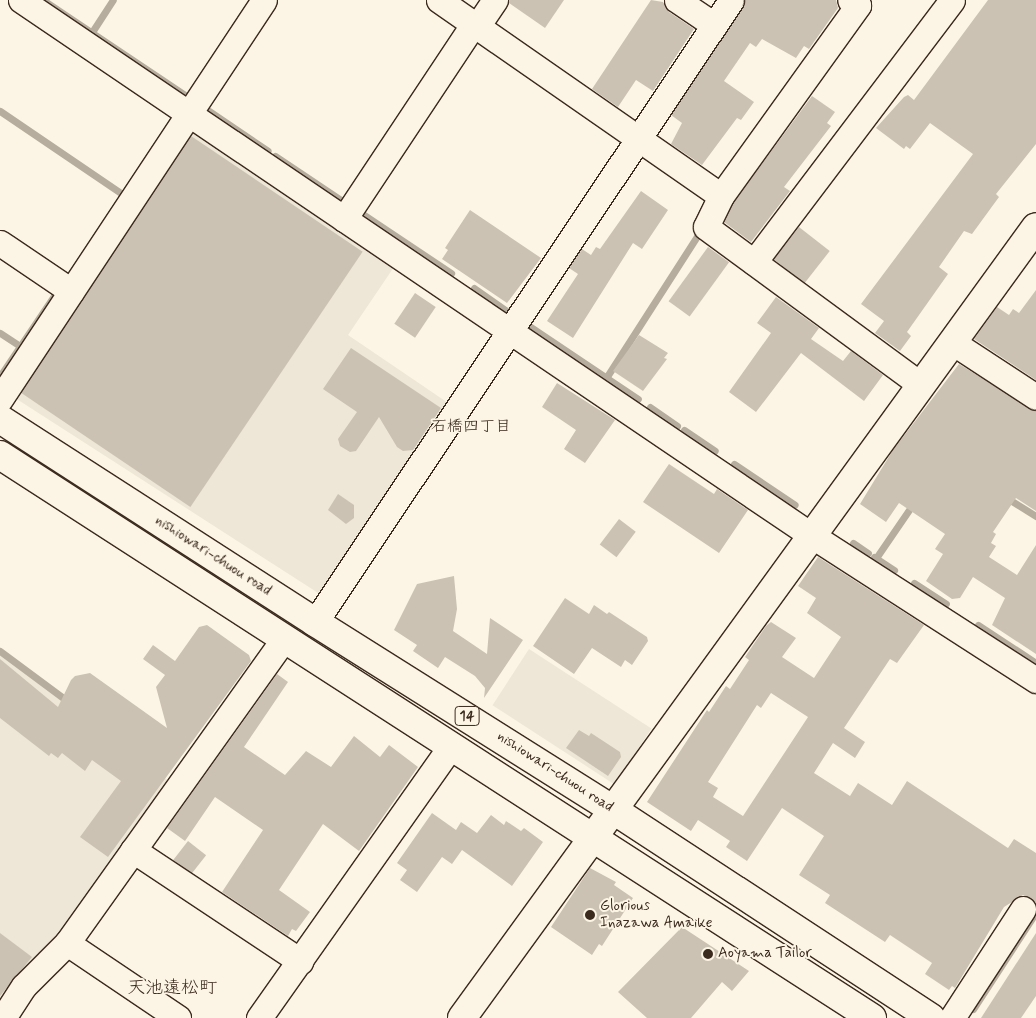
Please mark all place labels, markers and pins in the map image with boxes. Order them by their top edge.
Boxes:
place label: Glorious Inazawa Amaike [600,897,712,932]
marker: Glorious Inazawa Amaike [584,909,596,921]
place label: Aoyama Tailor [718,945,810,963]
marker: Aoyama Tailor [702,948,714,960]

